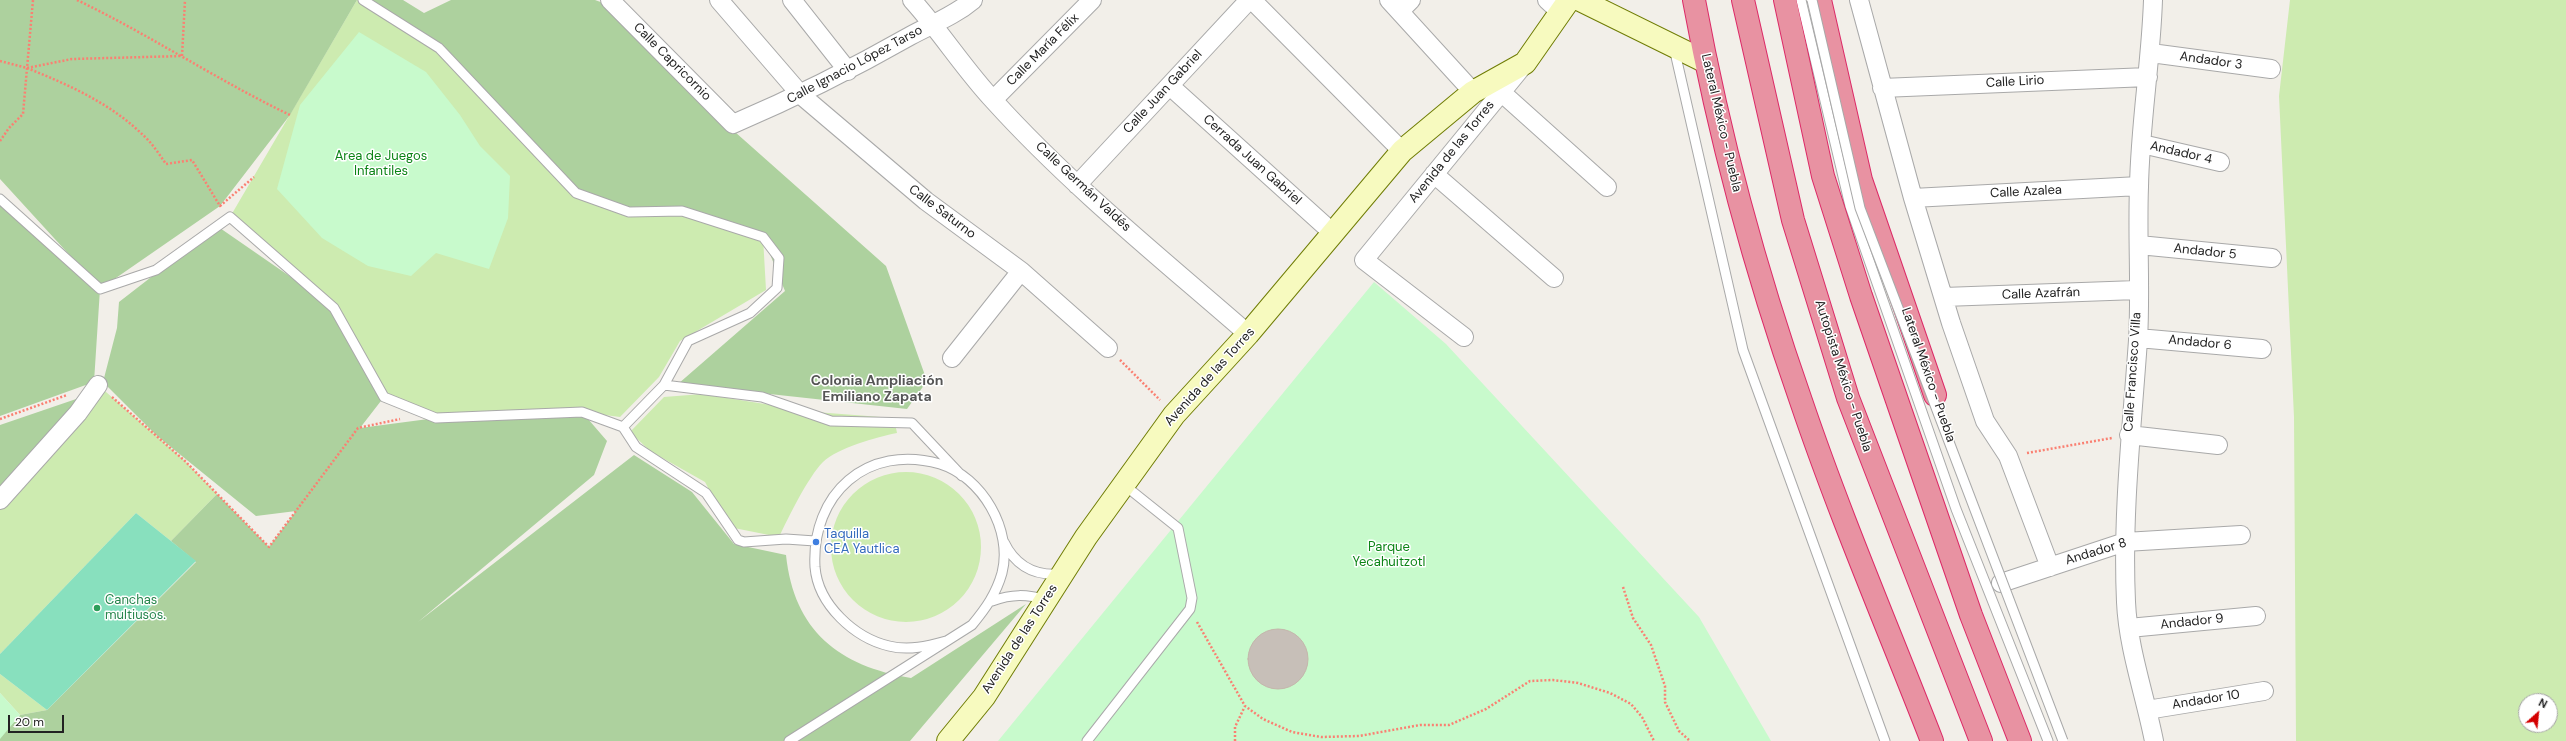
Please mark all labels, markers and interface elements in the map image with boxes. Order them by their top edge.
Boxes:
street label: Calle María Félix [1004,11,1082,89]
street label: Calle Capricornio [630,20,714,104]
street label: Calle Ignacio López Tarso [785,23,925,107]
street label: Calle Juan Gabriel [1120,47,1206,137]
street label: Andador 3 [2179,49,2243,73]
street label: Lateral México - Puebla [1697,52,1745,194]
street label: Calle Lirio [1985,73,2045,91]
street label: Avenida de las Torres [1406,98,1498,206]
street label: Cerrada Juan Gabriel [1199,112,1305,208]
street label: Andador 4 [2148,138,2214,168]
street label: Calle Germán Valdés [1032,139,1134,235]
park label: Area de Juegos Infantiles [335,149,427,180]
street label: Calle Saturno [905,182,979,242]
street label: Calle Azalea [1990,182,2062,202]
street label: Andador 5 [2173,241,2237,263]
street label: Calle Azafrán [2002,285,2080,303]
street label: Autopista México - Puebla [1811,298,1875,454]
street label: Lateral México - Puebla [1898,306,1958,444]
street label: Calle Francisco Villa [2121,312,2145,432]
street label: Avenida de las Torres [1162,325,1258,429]
street label: Andador 6 [2168,332,2232,354]
district label: Colonia Ampliación Emiliano Zapata [811,373,943,406]
place label: Taquilla CEA Yautlica [824,527,899,558]
street label: Andador 8 [2063,535,2129,569]
marker: Taquilla CEA Yautlica [811,537,821,547]
park label: Parque Yecahuitzotl [1353,540,1425,571]
street label: Avenida de las Torres [979,581,1061,697]
place label: Canchas multiusos. [105,593,166,624]
marker: Canchas multiusos. [92,603,102,613]
street label: Andador 9 [2160,611,2224,633]
street label: Andador 10 [2171,687,2241,713]
north arrow [2518,693,2558,733]
text: N [2536,695,2550,711]
scale bar [10,707,66,733]
text: 20 m [15,714,44,730]

